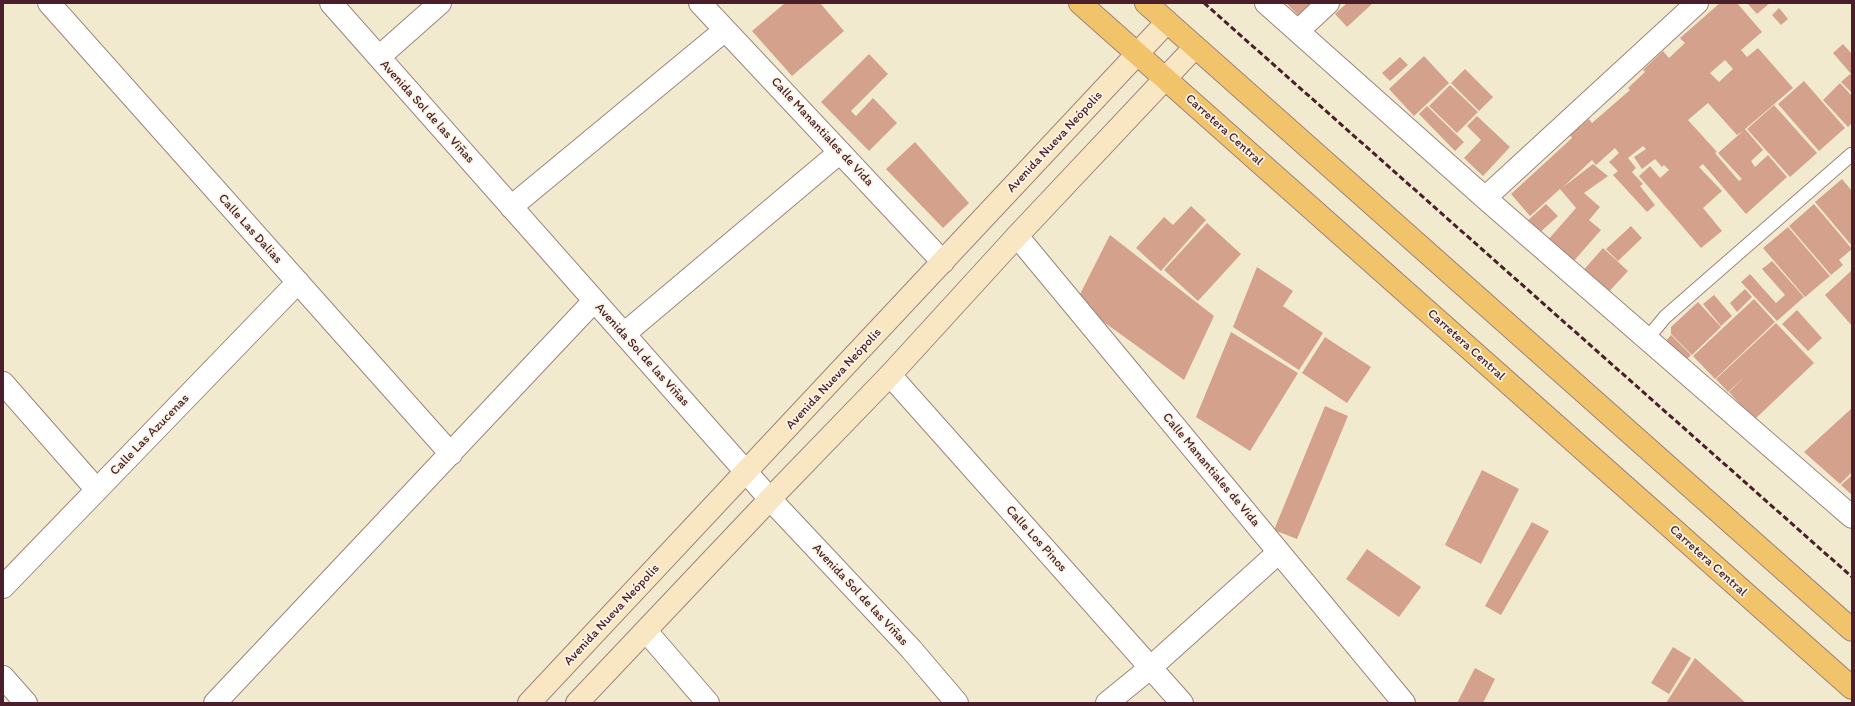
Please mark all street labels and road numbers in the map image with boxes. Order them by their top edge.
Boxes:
street label: Avenida Sol de las Viñas [376,57,478,167]
street label: Calle Manantiales de Vida [767,74,877,190]
street label: Avenida Nueva Neópolis [1004,88,1106,196]
street label: Carretera Central [1182,91,1266,169]
street label: Calle Las Dalias [215,191,285,267]
street label: Avenida Sol de las Viñas [591,300,693,410]
street label: Carretera Central [1424,306,1508,384]
street label: Avenida Nueva Neópolis [783,325,885,433]
street label: Calle Las Azucenas [107,391,193,479]
street label: Calle Manantiales de Vida [1159,410,1263,530]
street label: Calle Los Pinos [1002,503,1070,575]
street label: Carretera Central [1666,522,1750,600]
street label: Avenida Sol de las Viñas [809,541,911,649]
street label: Avenida Nueva Neópolis [561,561,663,669]

